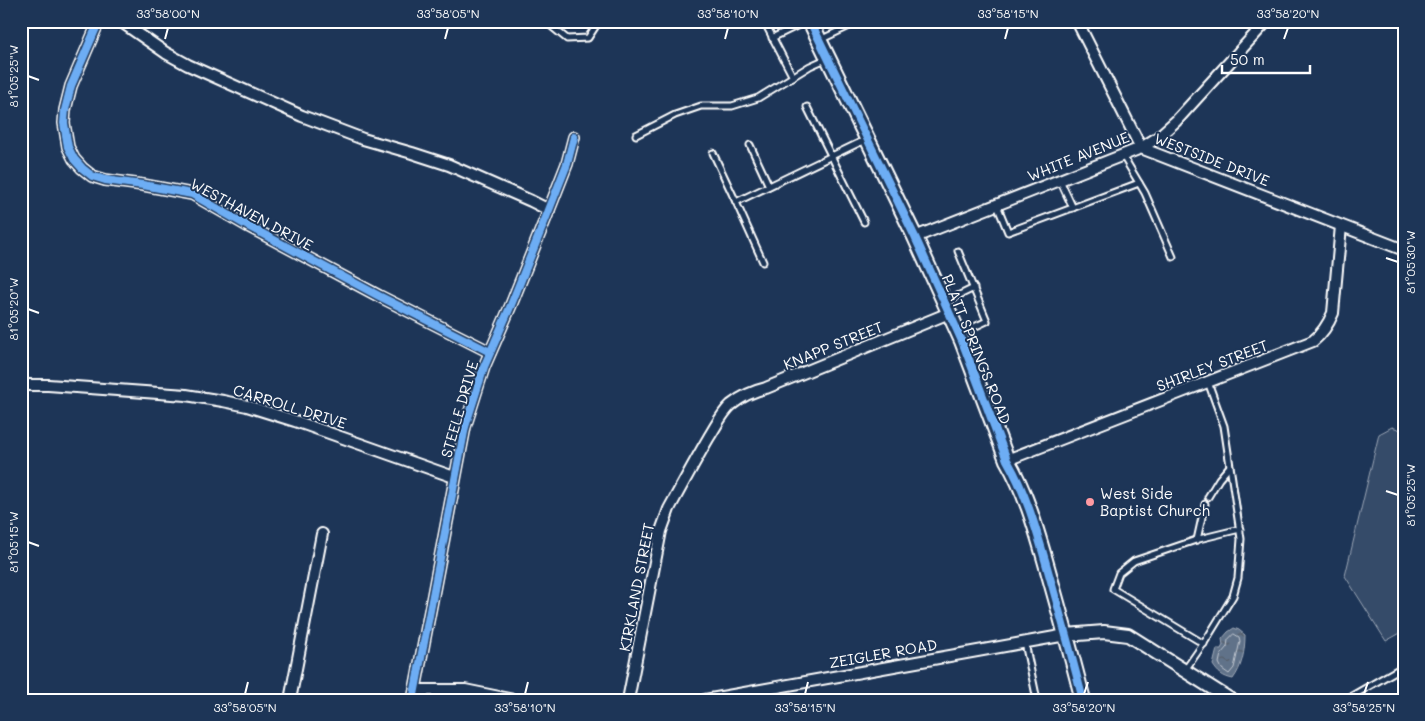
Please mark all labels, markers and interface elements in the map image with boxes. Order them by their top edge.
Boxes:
text: 33°58'00"N [136,5,200,21]
text: 33°58'05"N [416,5,480,21]
text: 33°58'10"N [697,5,759,21]
text: 33°58'15"N [977,5,1039,21]
text: 33°58'20"N [1257,5,1319,21]
scale bar [1222,42,1310,74]
text: 81°05'25"W [5,45,21,107]
text: 50 m [1230,49,1265,69]
street label: WHITE AVENUE [1024,126,1132,186]
street label: WESTSIDE DRIVE [1151,128,1273,190]
street label: WESTHAVEN DRIVE [187,173,317,255]
text: 81°05'30"W [1402,230,1418,294]
street label: PLATT SPRINGS ROAD [938,271,1016,427]
text: 81°05'20"W [5,277,21,341]
street label: KNAPP STREET [780,316,886,374]
street label: SHIRLEY STREET [1153,334,1271,396]
street label: STEELE DRIVE [436,358,483,460]
street label: CARROLL DRIVE [231,379,349,433]
text: 81°05'25"W [1402,464,1418,526]
place label: West Side Baptist Church [1100,483,1210,520]
marker: West Side Baptist Church [1084,496,1096,508]
text: 81°05'15"W [5,511,21,573]
street label: KIRKLAND STREET [614,521,658,653]
street label: ZEIGLER ROAD [827,634,939,672]
text: 33°58'05"N [213,699,277,715]
text: 33°58'10"N [494,699,556,715]
text: 33°58'15"N [774,699,836,715]
text: 33°58'20"N [1053,699,1115,715]
text: 33°58'25"N [1333,699,1395,715]

